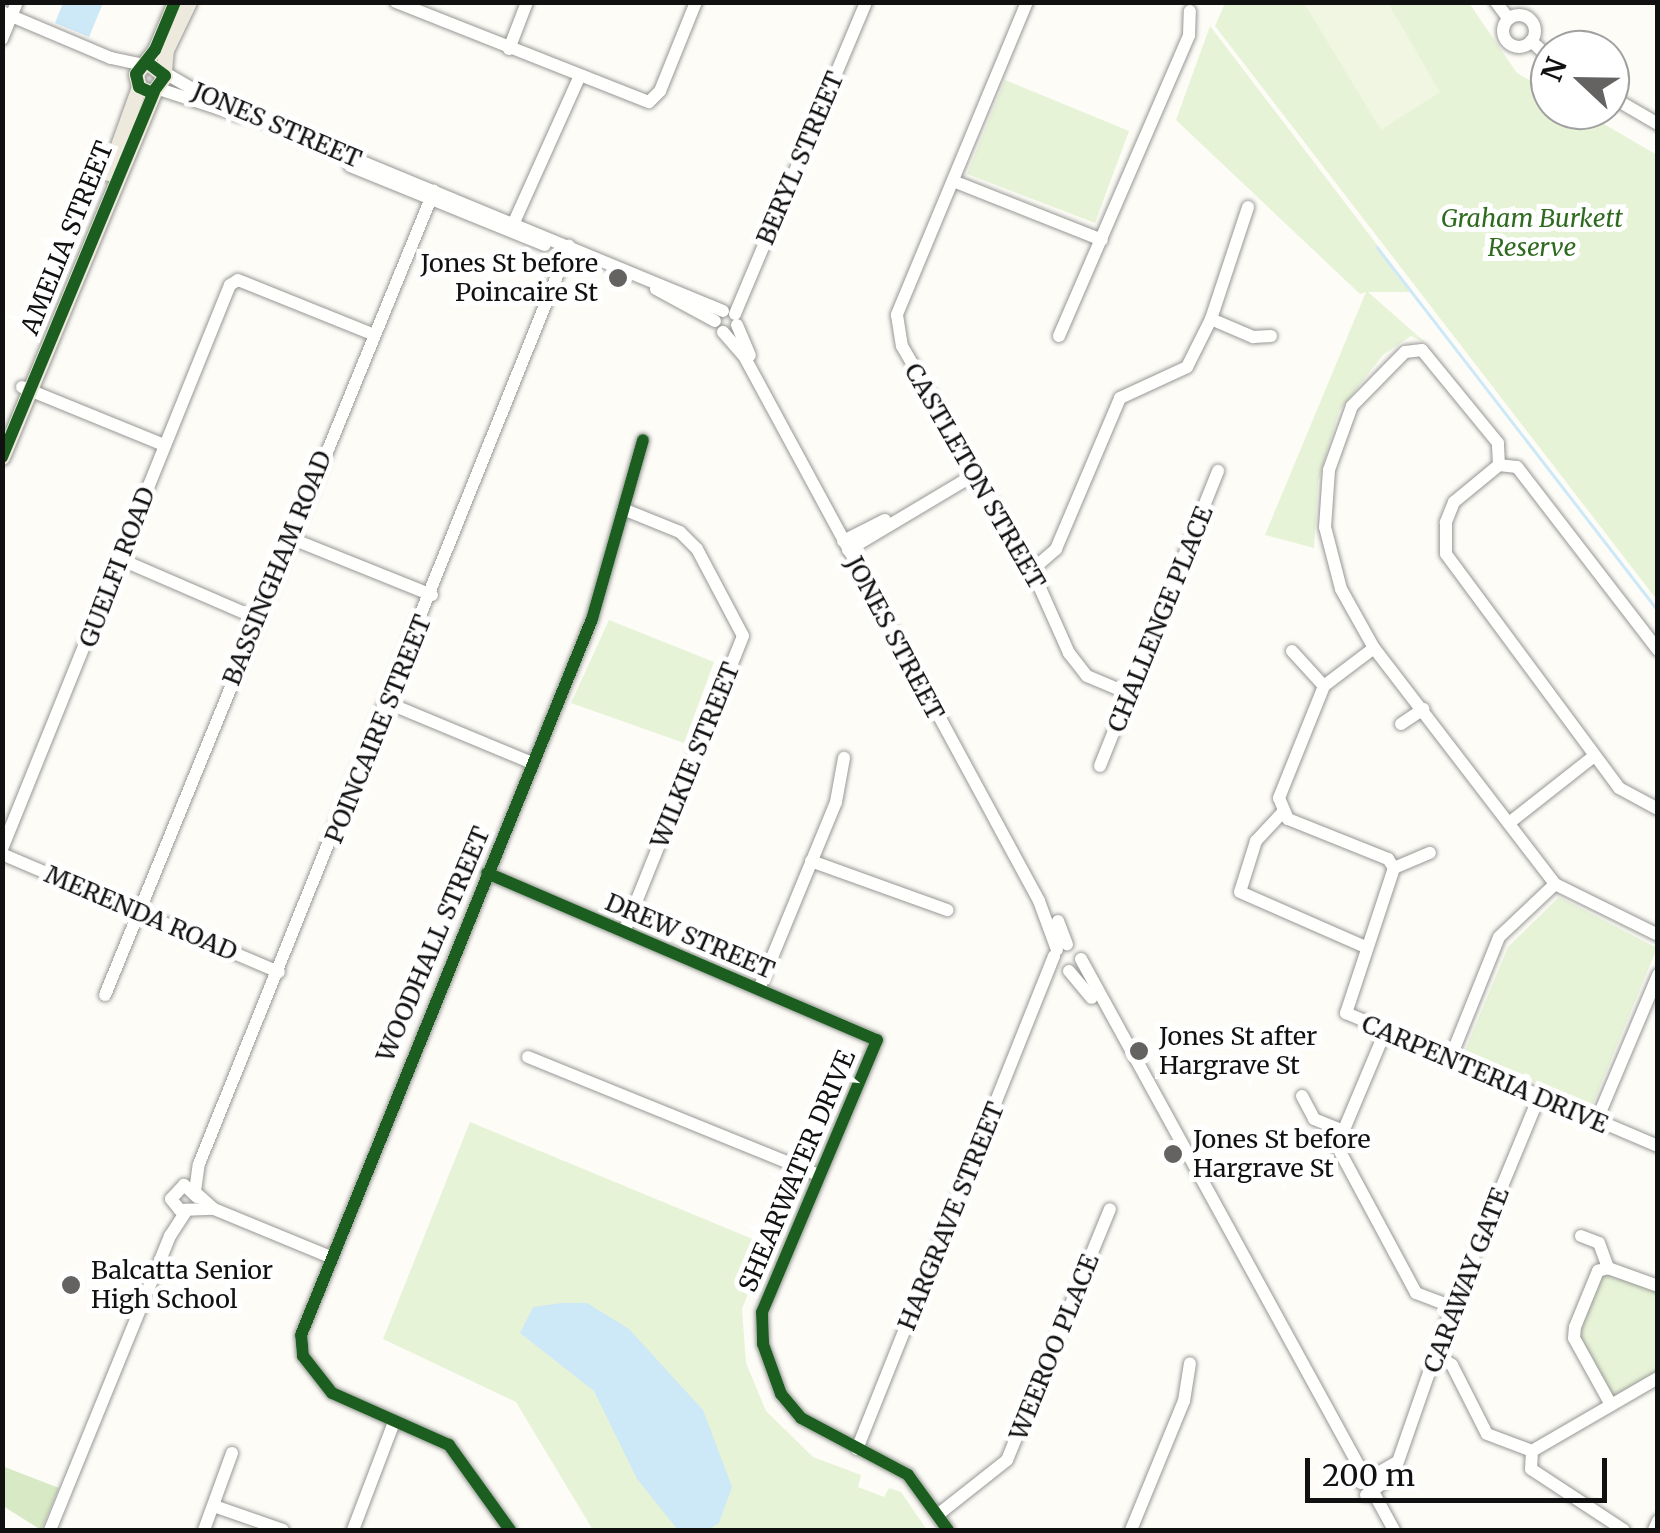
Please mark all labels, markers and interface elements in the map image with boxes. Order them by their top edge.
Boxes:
north arrow [1530,30,1630,130]
text: N [1533,53,1575,87]
street label: BERYL STREET [750,67,850,249]
street label: JONES STREET [188,76,366,174]
street label: AMELIA STREET [15,137,119,339]
park label: Graham Burkett Reserve [1441,204,1623,263]
place label: Jones St before Poincaire St [421,249,598,308]
marker: Jones St before Poincaire St [607,267,629,289]
street label: CASTLETON STREET [898,358,1052,594]
street label: BASSINGHAM ROAD [216,446,338,690]
street label: GUELFI ROAD [73,483,161,651]
street label: CHALLENGE PLACE [1101,502,1219,736]
street label: JONES STREET [839,551,951,725]
street label: POINCAIRE STREET [318,610,438,848]
street label: WILKIE STREET [644,658,746,852]
street label: WOODHALL STREET [370,822,496,1066]
street label: MERENDA ROAD [40,859,242,967]
street label: DREW STREET [601,887,779,985]
street label: CARPENTERIA DRIVE [1357,1008,1613,1140]
place label: Jones St after Hargrave St [1159,1022,1317,1081]
marker: Jones St after Hargrave St [1128,1040,1150,1062]
street label: SHEARWATER DRIVE [732,1046,862,1296]
street label: HARGRAVE STREET [891,1098,1011,1334]
place label: Jones St before Hargrave St [1193,1125,1370,1184]
marker: Jones St before Hargrave St [1162,1143,1184,1165]
street label: CARAWAY GATE [1417,1183,1515,1377]
street label: WEEROO PLACE [1003,1249,1105,1445]
place label: Balcatta Senior High School [91,1256,273,1315]
marker: Balcatta Senior High School [60,1274,82,1296]
scale bar [1310,1438,1612,1500]
text: 200 m [1322,1456,1415,1494]

